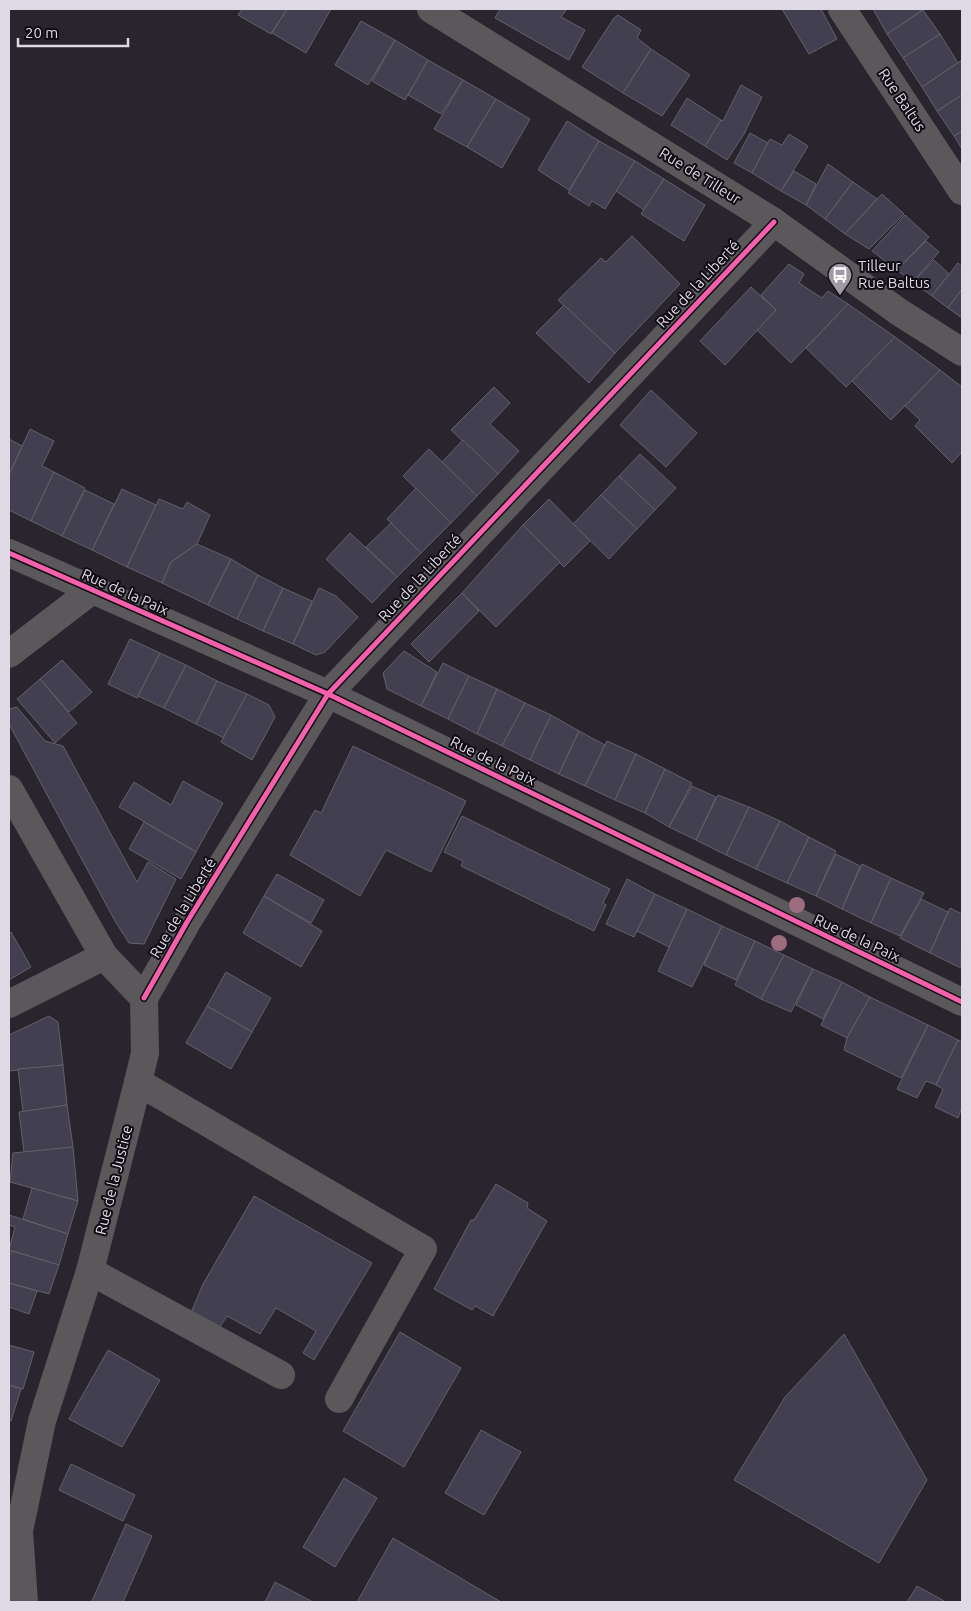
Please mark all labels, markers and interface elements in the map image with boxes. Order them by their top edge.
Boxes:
scale bar [18,15,128,47]
text: 20 m [25,24,58,41]
street label: Rue Baltus [875,65,930,134]
street label: Rue de Tilleur [656,144,744,208]
street label: Rue de la Liberté [653,236,743,331]
place label: Tilleur Rue Baltus [858,257,930,291]
bus stop icon: Tilleur Rue Baltus [827,262,853,296]
street label: Rue de la Liberté [375,530,465,625]
street label: Rue de la Paix [79,565,172,618]
street label: Rue de la Paix [448,733,539,789]
street label: Rue de la Liberté [146,855,219,961]
street label: Rue de la Paix [811,910,903,965]
street label: Rue de la Justice [92,1123,135,1236]

